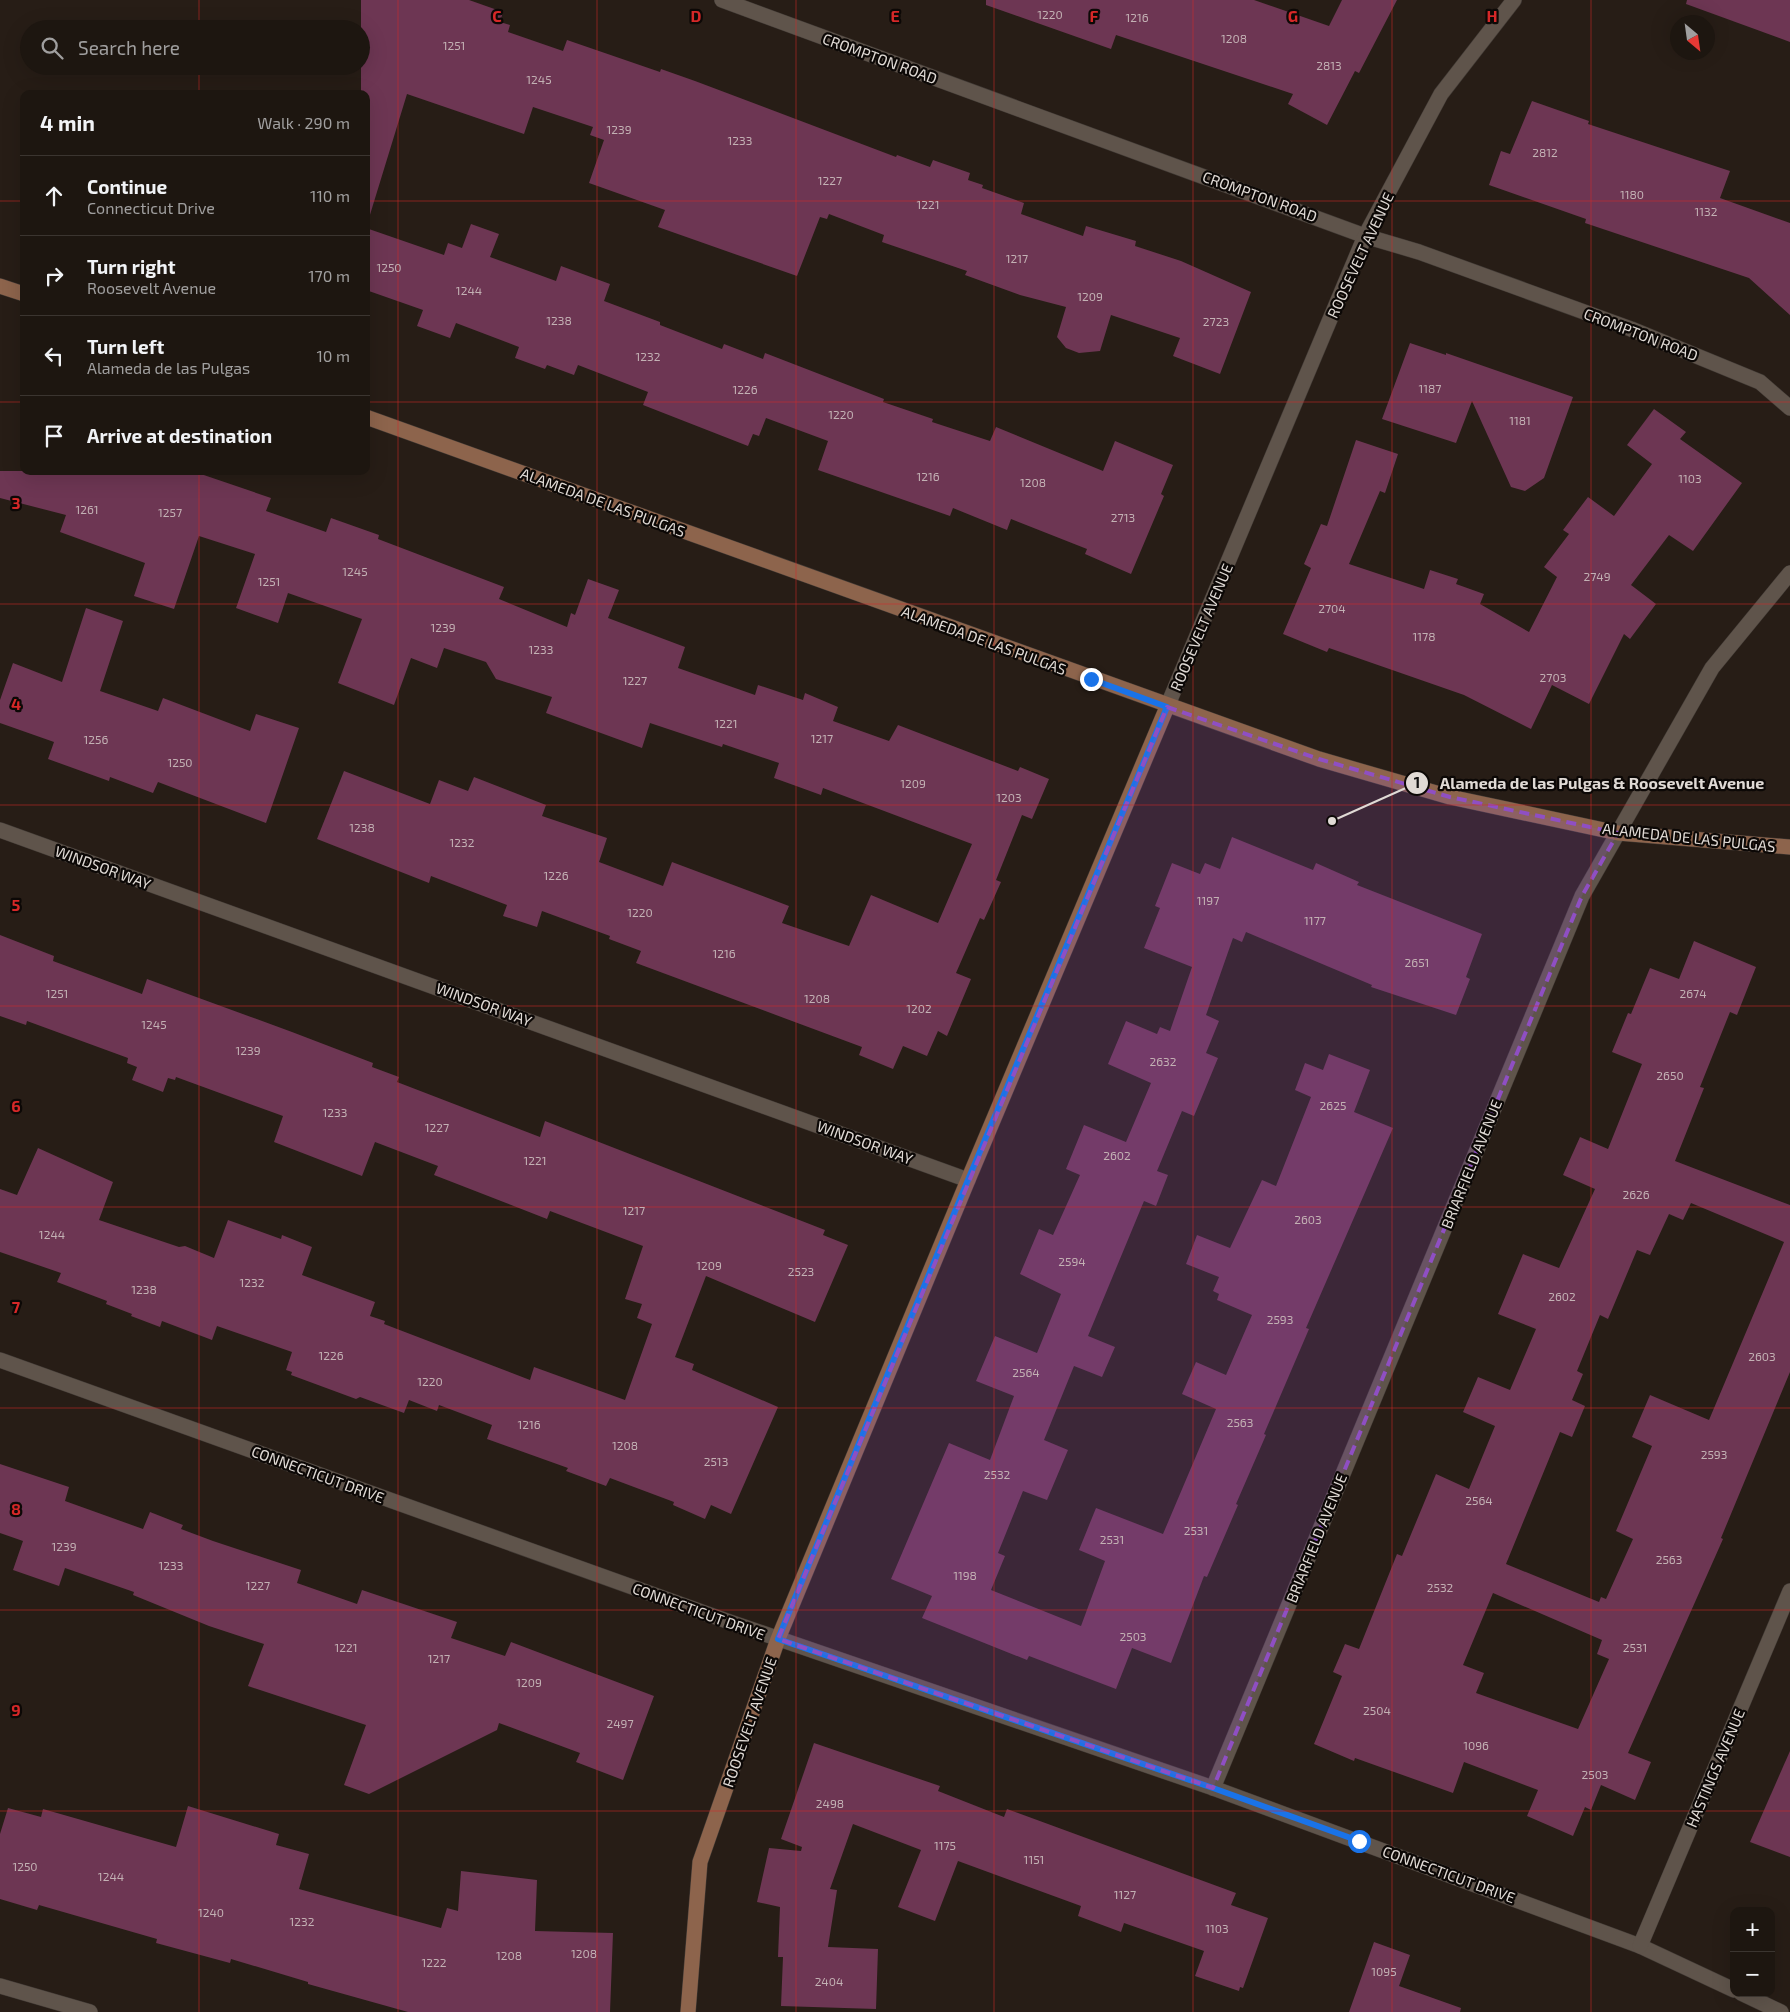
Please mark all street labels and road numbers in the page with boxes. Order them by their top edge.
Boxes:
street label: CROMPTON ROAD [820,29,940,87]
street label: CROMPTON ROAD [1200,167,1320,225]
street label: ROOSEVELT AVENUE [1323,189,1397,321]
street label: CROMPTON ROAD [1581,304,1701,364]
street label: ALAMEDA DE LAS PULGAS [518,464,688,540]
street label: ROOSEVELT AVENUE [1166,561,1236,693]
street label: ALAMEDA DE LAS PULGAS [899,602,1069,678]
street label: ALAMEDA DE LAS PULGAS [1601,819,1777,855]
street label: WINDSOR WAY [53,841,154,893]
street label: WINDSOR WAY [434,978,535,1030]
street label: BRIARFIELD AVENUE [1437,1097,1505,1231]
street label: WINDSOR WAY [815,1116,916,1168]
street label: CONNECTICUT DRIVE [249,1442,387,1506]
street label: BRIARFIELD AVENUE [1282,1471,1350,1605]
street label: CONNECTICUT DRIVE [630,1579,768,1643]
street label: ROOSEVELT AVENUE [718,1655,780,1789]
street label: HASTINGS AVENUE [1682,1706,1748,1830]
street label: CONNECTICUT DRIVE [1380,1842,1518,1906]

